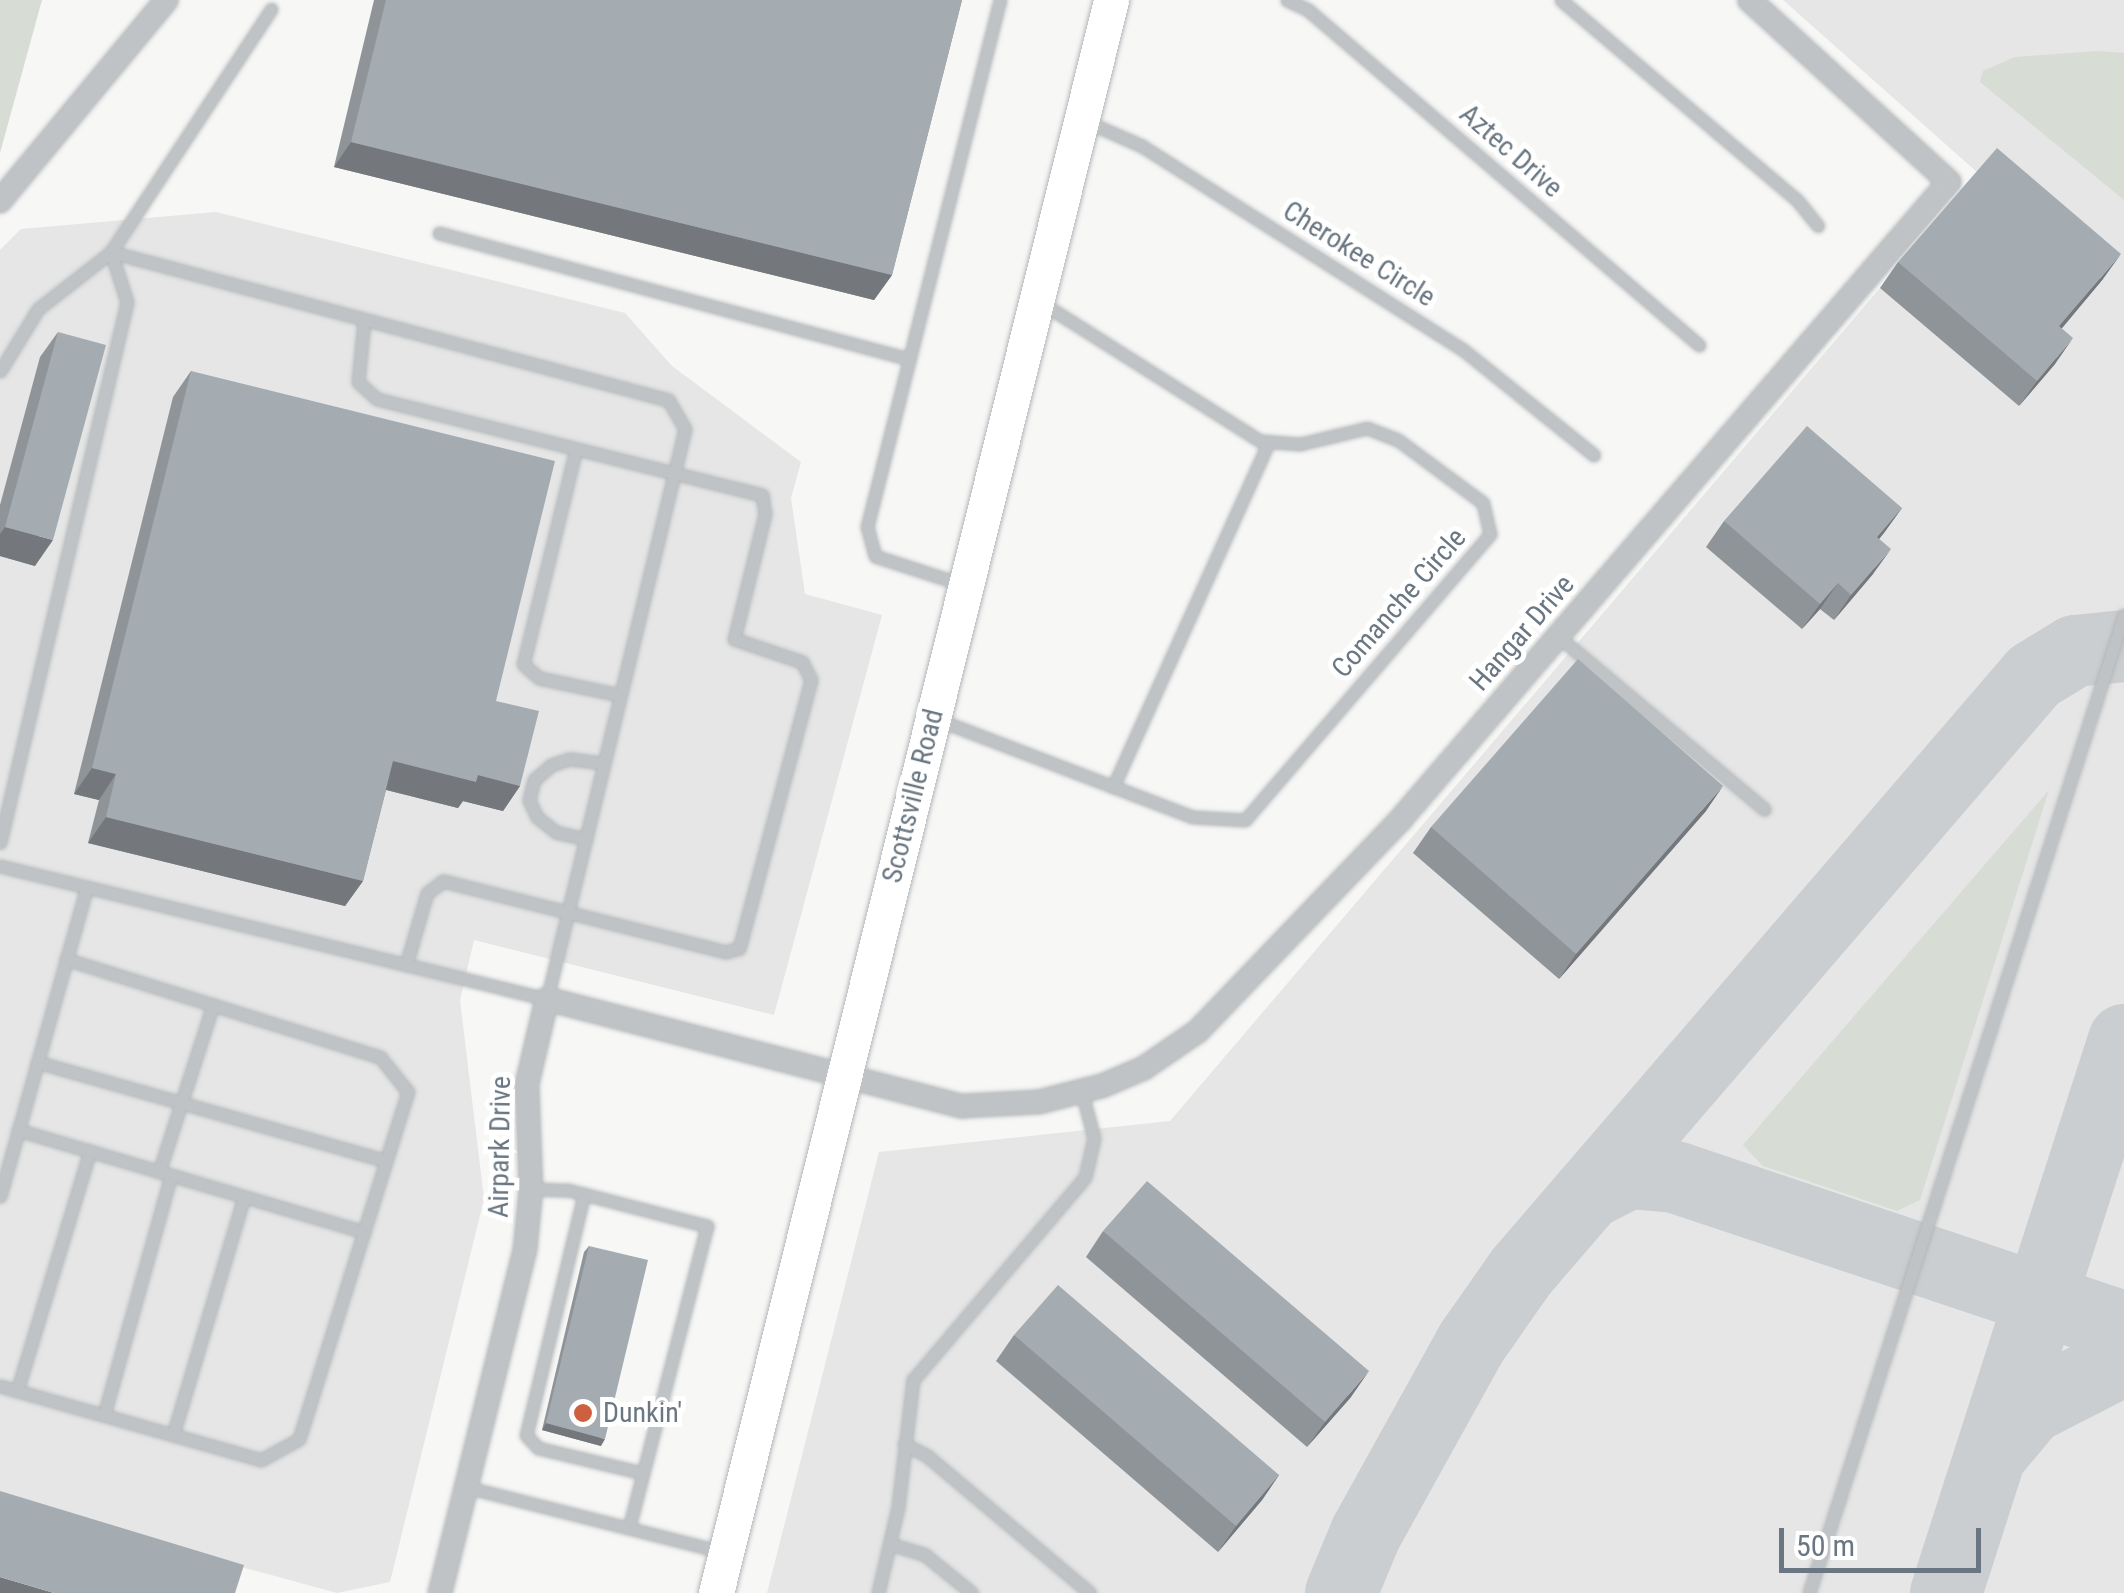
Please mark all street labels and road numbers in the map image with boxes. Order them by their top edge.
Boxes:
street label: Aztec Drive [1453,97,1569,205]
street label: Cherokee Circle [1277,194,1441,314]
street label: Comanche Circle [1325,521,1473,685]
street label: Hangar Drive [1463,568,1581,698]
street label: Scottsville Road [875,706,951,886]
street label: Airpark Drive [482,1076,518,1218]

